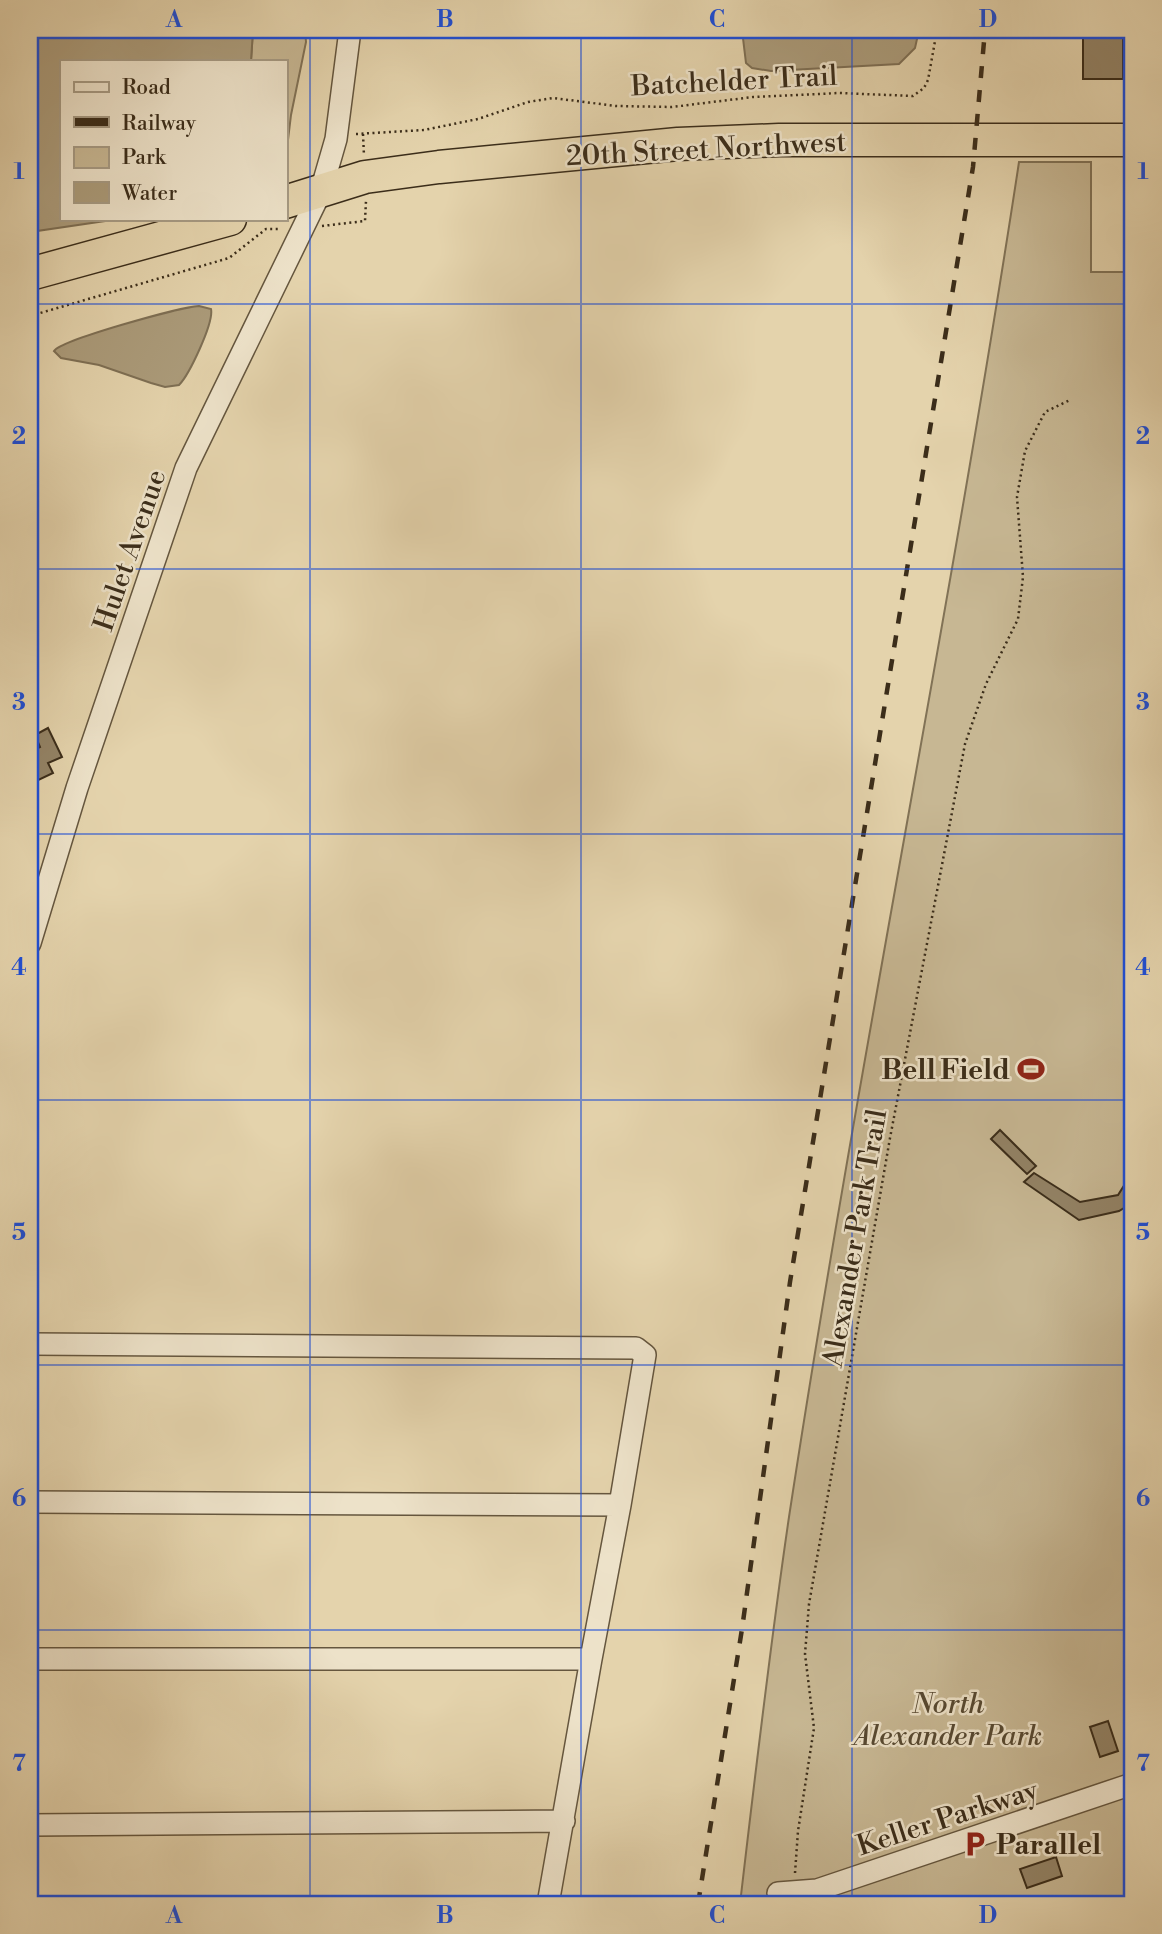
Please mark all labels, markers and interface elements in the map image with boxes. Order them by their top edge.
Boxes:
text: A [165,6,183,34]
text: B [436,6,454,34]
text: C [709,6,725,34]
text: D [979,6,997,34]
street label: Batchelder Trail [629,59,838,104]
legend [60,60,287,220]
text: Road [122,75,171,101]
text: Railway [122,111,197,137]
street label: 20th Street Northwest [565,125,847,174]
text: Park [122,145,167,171]
text: 1 [13,158,25,186]
text: 1 [1137,158,1149,186]
text: Water [121,181,177,207]
text: 2 [12,423,26,451]
text: 2 [1136,423,1150,451]
street label: Hulet Avenue [86,465,174,636]
text: 3 [12,689,26,717]
text: 3 [1136,689,1150,717]
text: 4 [11,954,27,982]
text: 4 [1135,954,1151,982]
place label: Bell Field [881,1053,1010,1088]
sports icon: Bell Field [1016,1054,1046,1084]
street label: Alexander Park Trail [815,1107,895,1371]
text: 5 [12,1219,26,1247]
text: 5 [1136,1219,1150,1247]
text: 6 [12,1485,26,1513]
text: 6 [1136,1485,1150,1513]
park label: North Alexander Park [851,1687,1042,1754]
text: 7 [12,1750,26,1778]
text: 7 [1136,1750,1150,1778]
street label: Keller Parkway [853,1773,1043,1864]
place label: Parallel [996,1828,1101,1863]
parking icon: Parallel [960,1829,990,1859]
text: A [165,1902,183,1930]
text: B [436,1902,454,1930]
text: C [709,1902,725,1930]
text: D [979,1902,997,1930]

